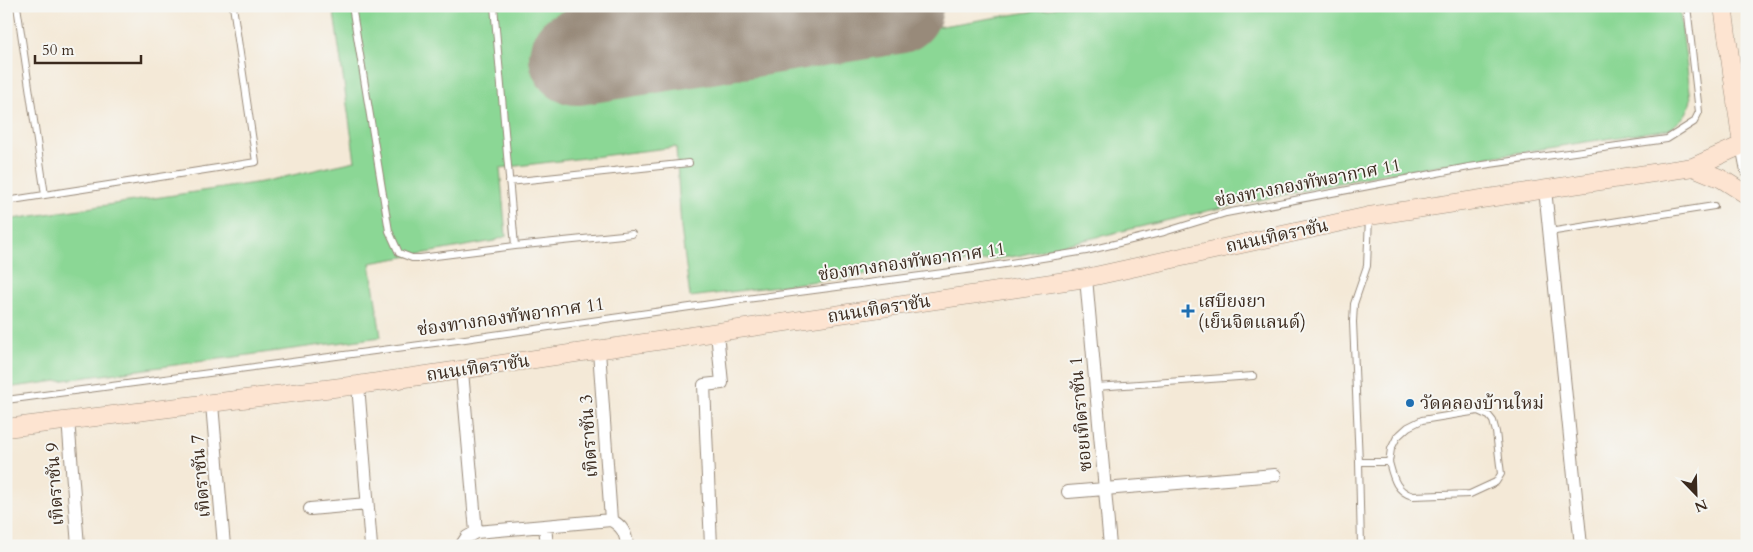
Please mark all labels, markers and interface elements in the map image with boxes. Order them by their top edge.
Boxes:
scale bar [35,32,141,64]
text: 50 m [42,40,74,60]
street label: ช่องทางกองทัพอากาศ 11 [1213,153,1403,213]
street label: ถนนเทิดราชัน [1223,213,1331,259]
street label: ช่องทางกองทัพอากาศ 11 [817,236,1007,288]
street label: ถนนเทิดราชัน [826,288,933,330]
place label: เสบียงยา (เย็นจิตแลนด์) [1198,289,1306,335]
street label: ช่องทางกองทัพอากาศ 11 [416,291,606,343]
marker: เสบียงยา (เย็นจิตแลนด์) [1182,305,1194,317]
street label: ถนนเทิดราชัน [425,348,531,388]
street label: ซอยเทิดราชัน 1 [1064,355,1098,473]
place label: วัดคลองบ้านใหม่ [1420,391,1544,416]
street label: เทิดราชัน 3 [574,393,604,479]
marker: วัดคลองบ้านใหม่ [1404,397,1416,409]
street label: เทิดราชัน 7 [185,433,217,519]
street label: เทิดราชัน 9 [40,441,70,527]
north arrow [1670,470,1720,520]
text: N [1692,494,1710,517]

